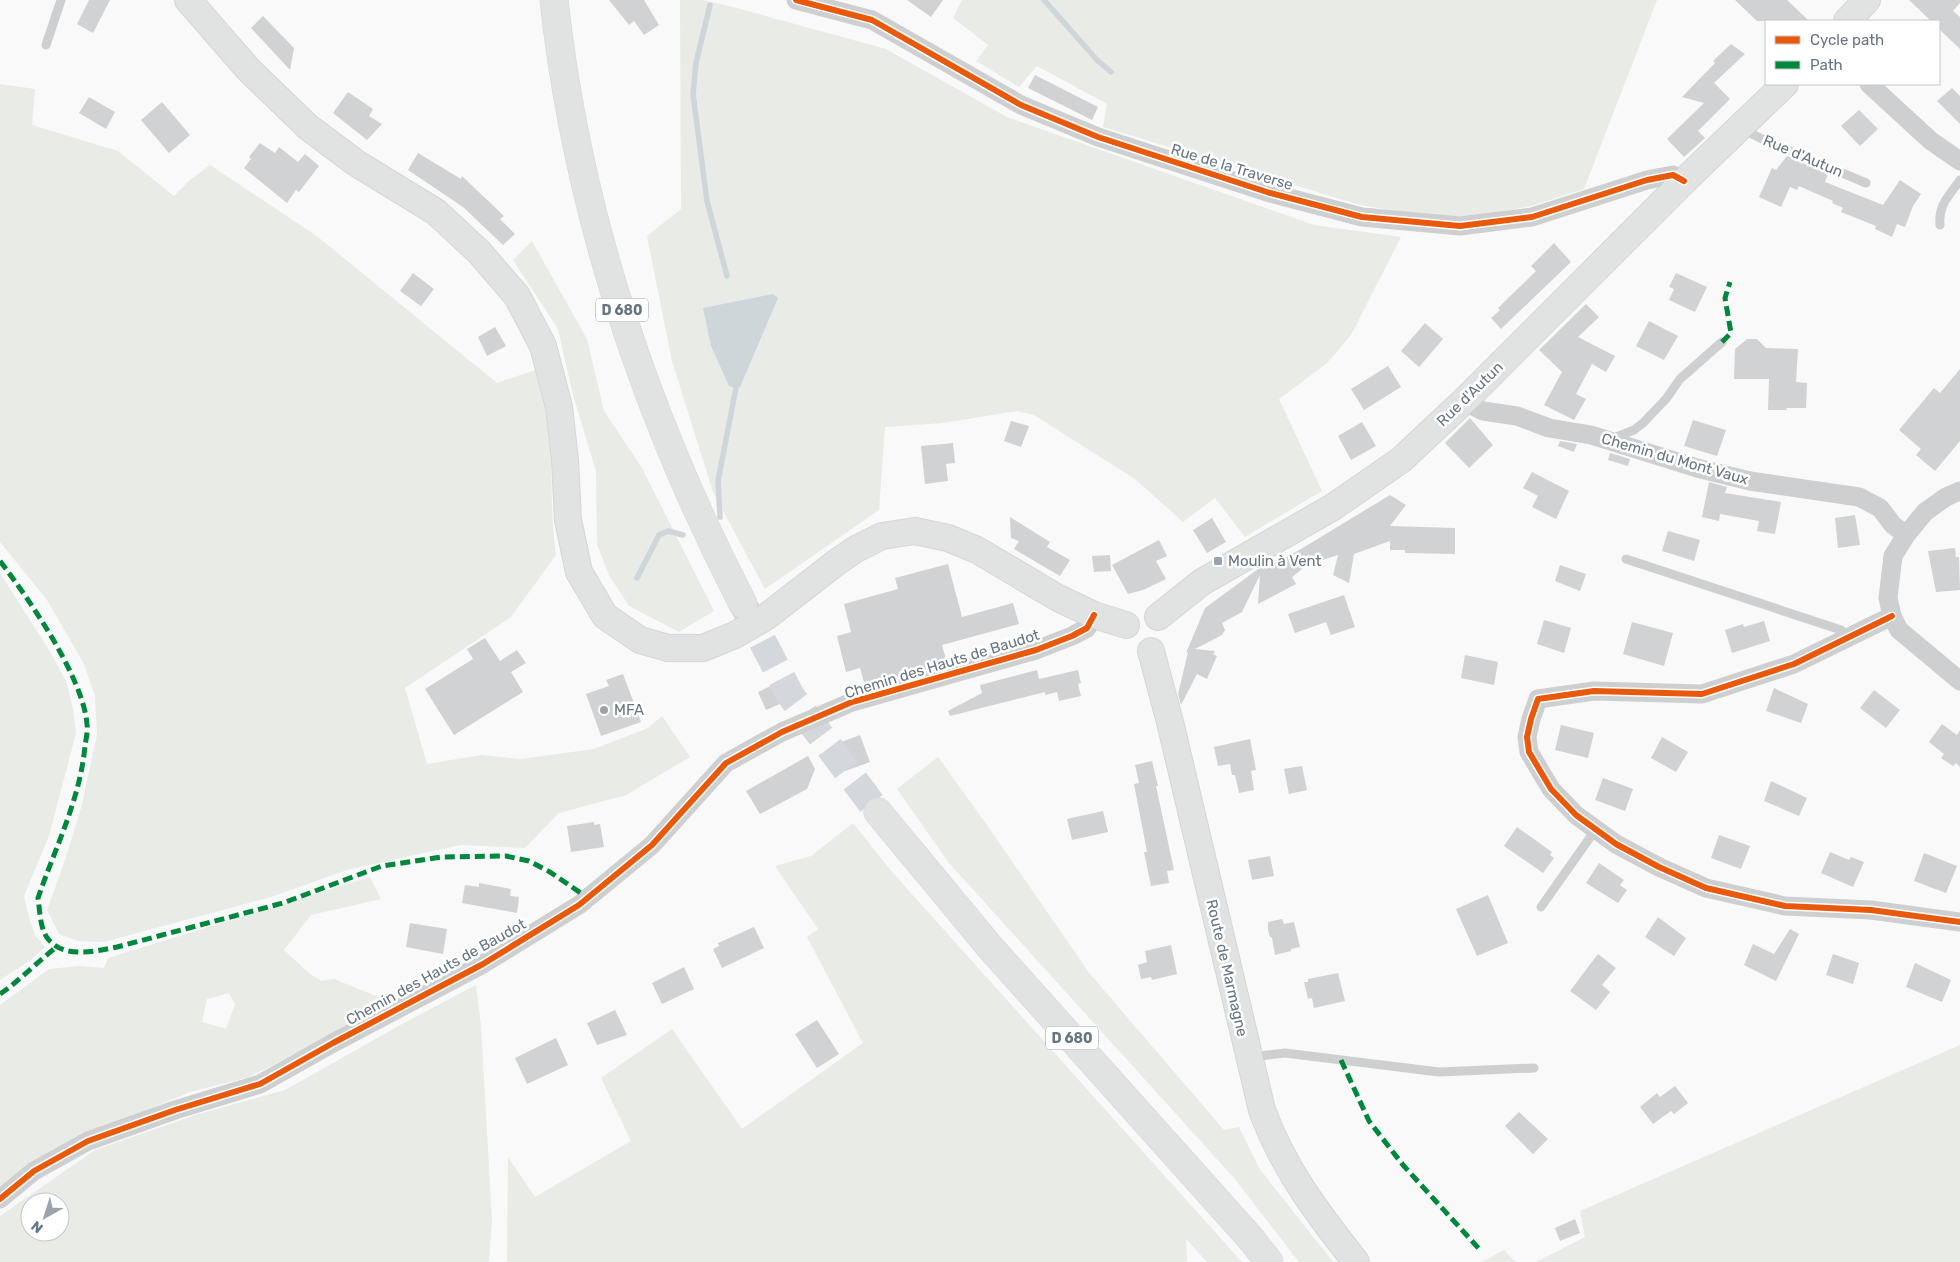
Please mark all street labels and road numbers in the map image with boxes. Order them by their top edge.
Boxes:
street label: Rue d'Autun [1760,131,1846,181]
street label: Rue de la Traverse [1169,140,1295,194]
road number: D 680 [596,298,648,322]
street label: Rue d'Autun [1433,358,1507,430]
street label: Chemin du Mont Vaux [1600,429,1750,489]
street label: Chemin des Hauts de Baudot [842,626,1042,702]
street label: Route de Marmagne [1202,898,1252,1038]
street label: Chemin des Hauts de Baudot [343,915,529,1029]
road number: D 680 [1046,1026,1098,1050]

